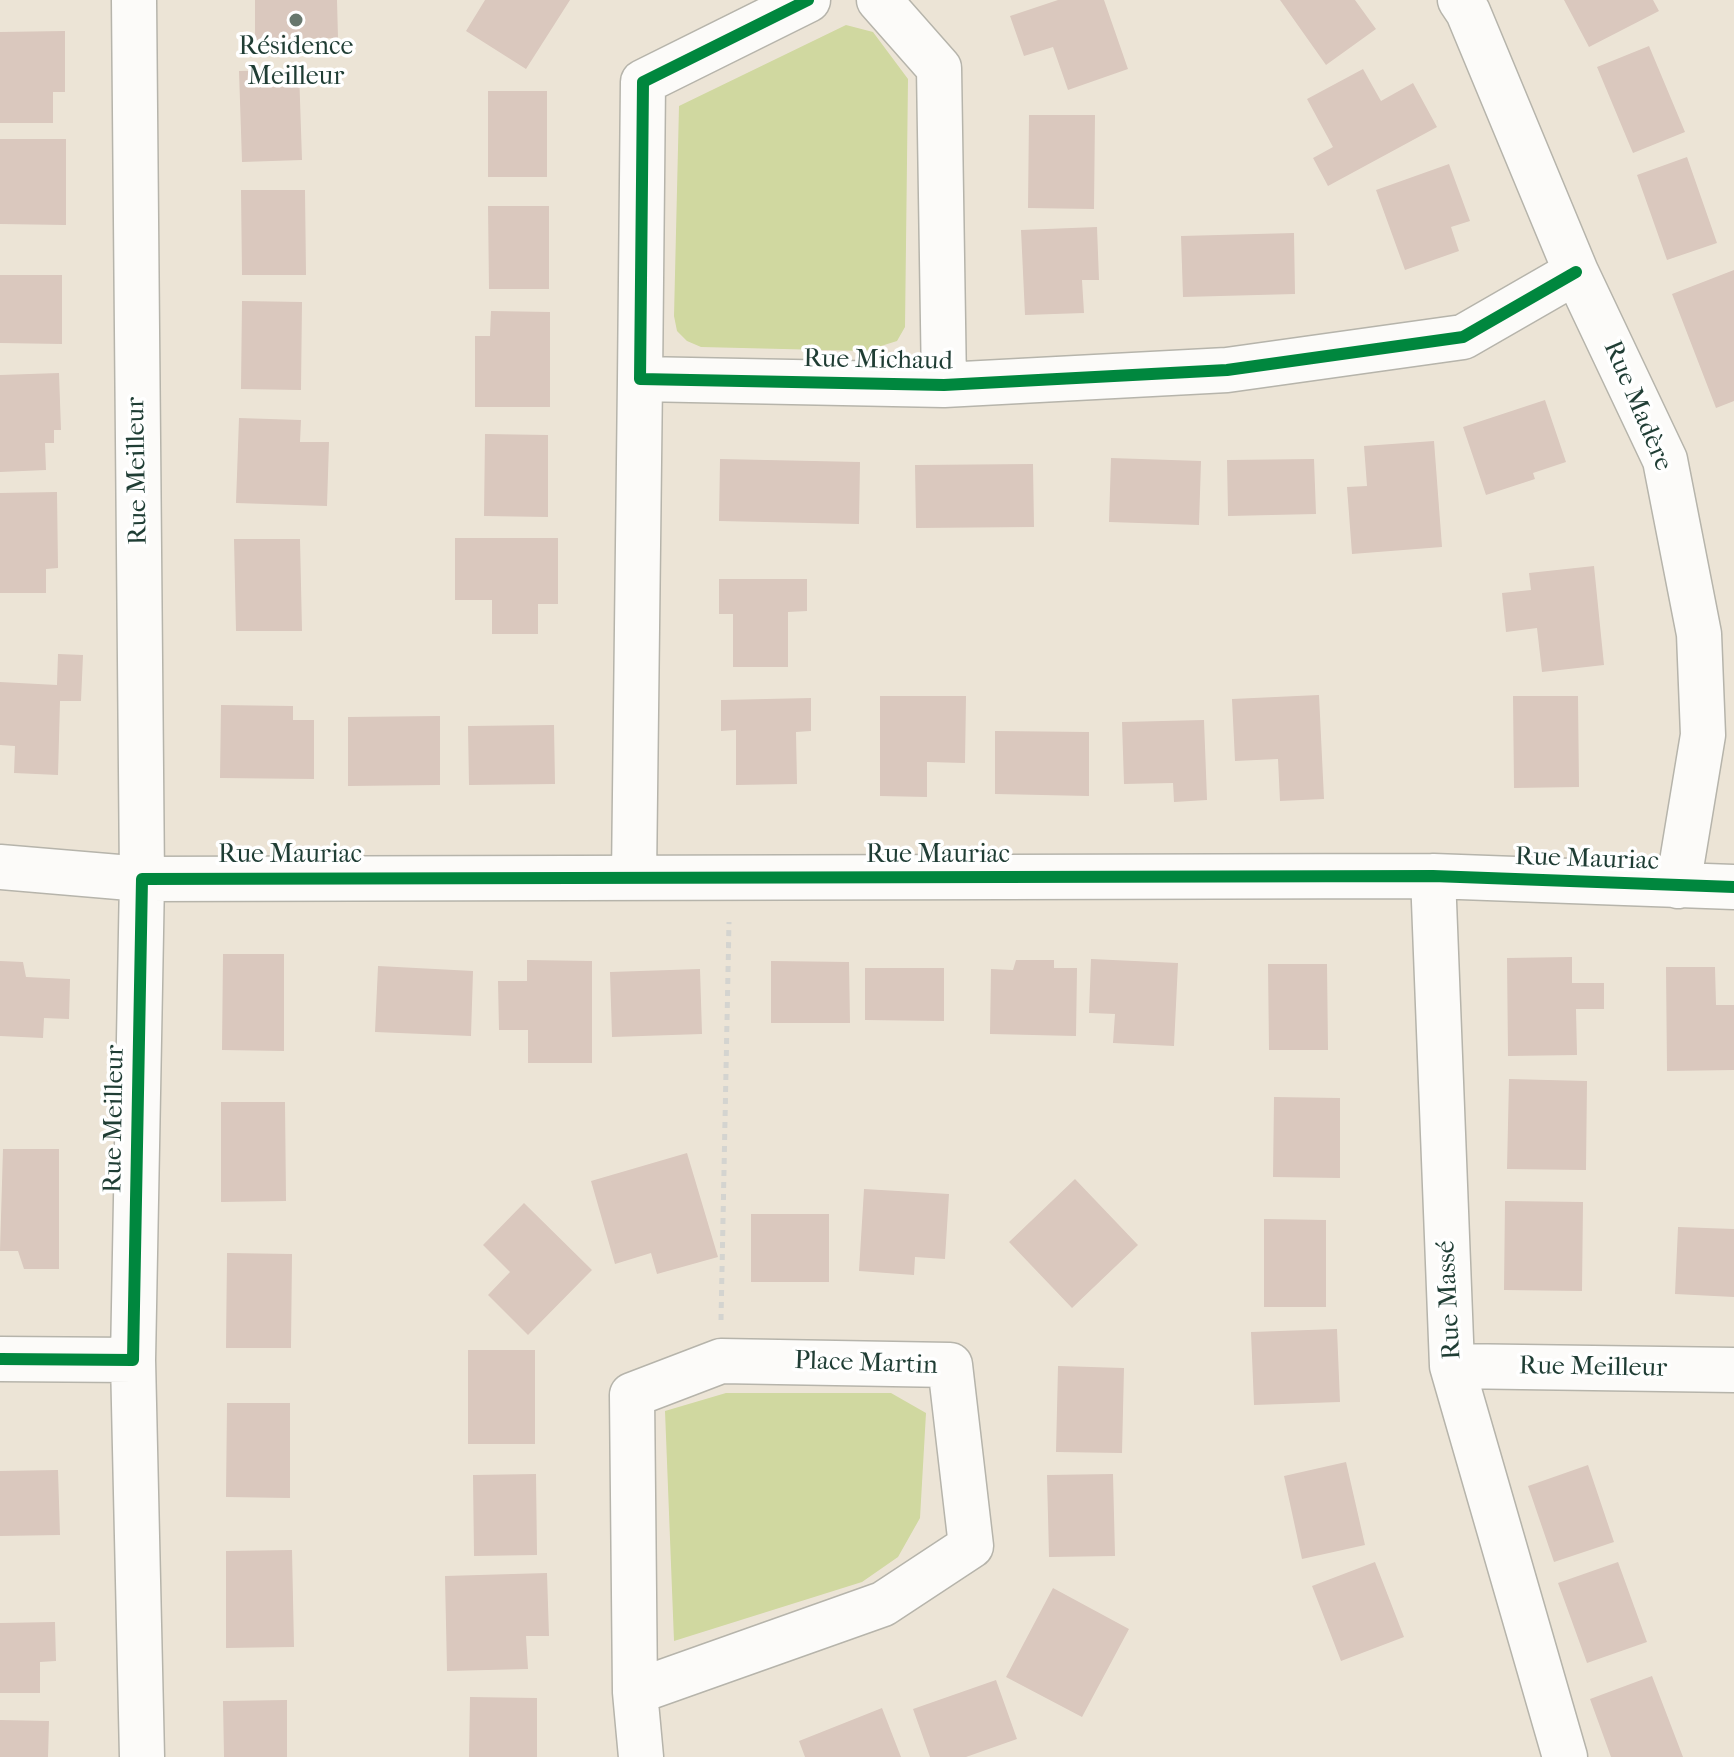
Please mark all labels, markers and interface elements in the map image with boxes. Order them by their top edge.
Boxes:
marker: Résidence Meilleur [287,11,305,29]
place label: Résidence Meilleur [239,32,353,94]
street label: Rue Madère [1596,336,1678,476]
street label: Rue Michaud [803,344,953,378]
street label: Rue Meilleur [121,397,155,545]
street label: Rue Mauriac [218,840,362,872]
street label: Rue Mauriac [866,840,1010,872]
street label: Rue Mauriac [1514,842,1660,878]
street label: Rue Meilleur [98,1045,132,1193]
street label: Rue Massé [1431,1240,1469,1360]
street label: Place Martin [794,1346,938,1382]
street label: Rue Meilleur [1519,1351,1667,1385]

